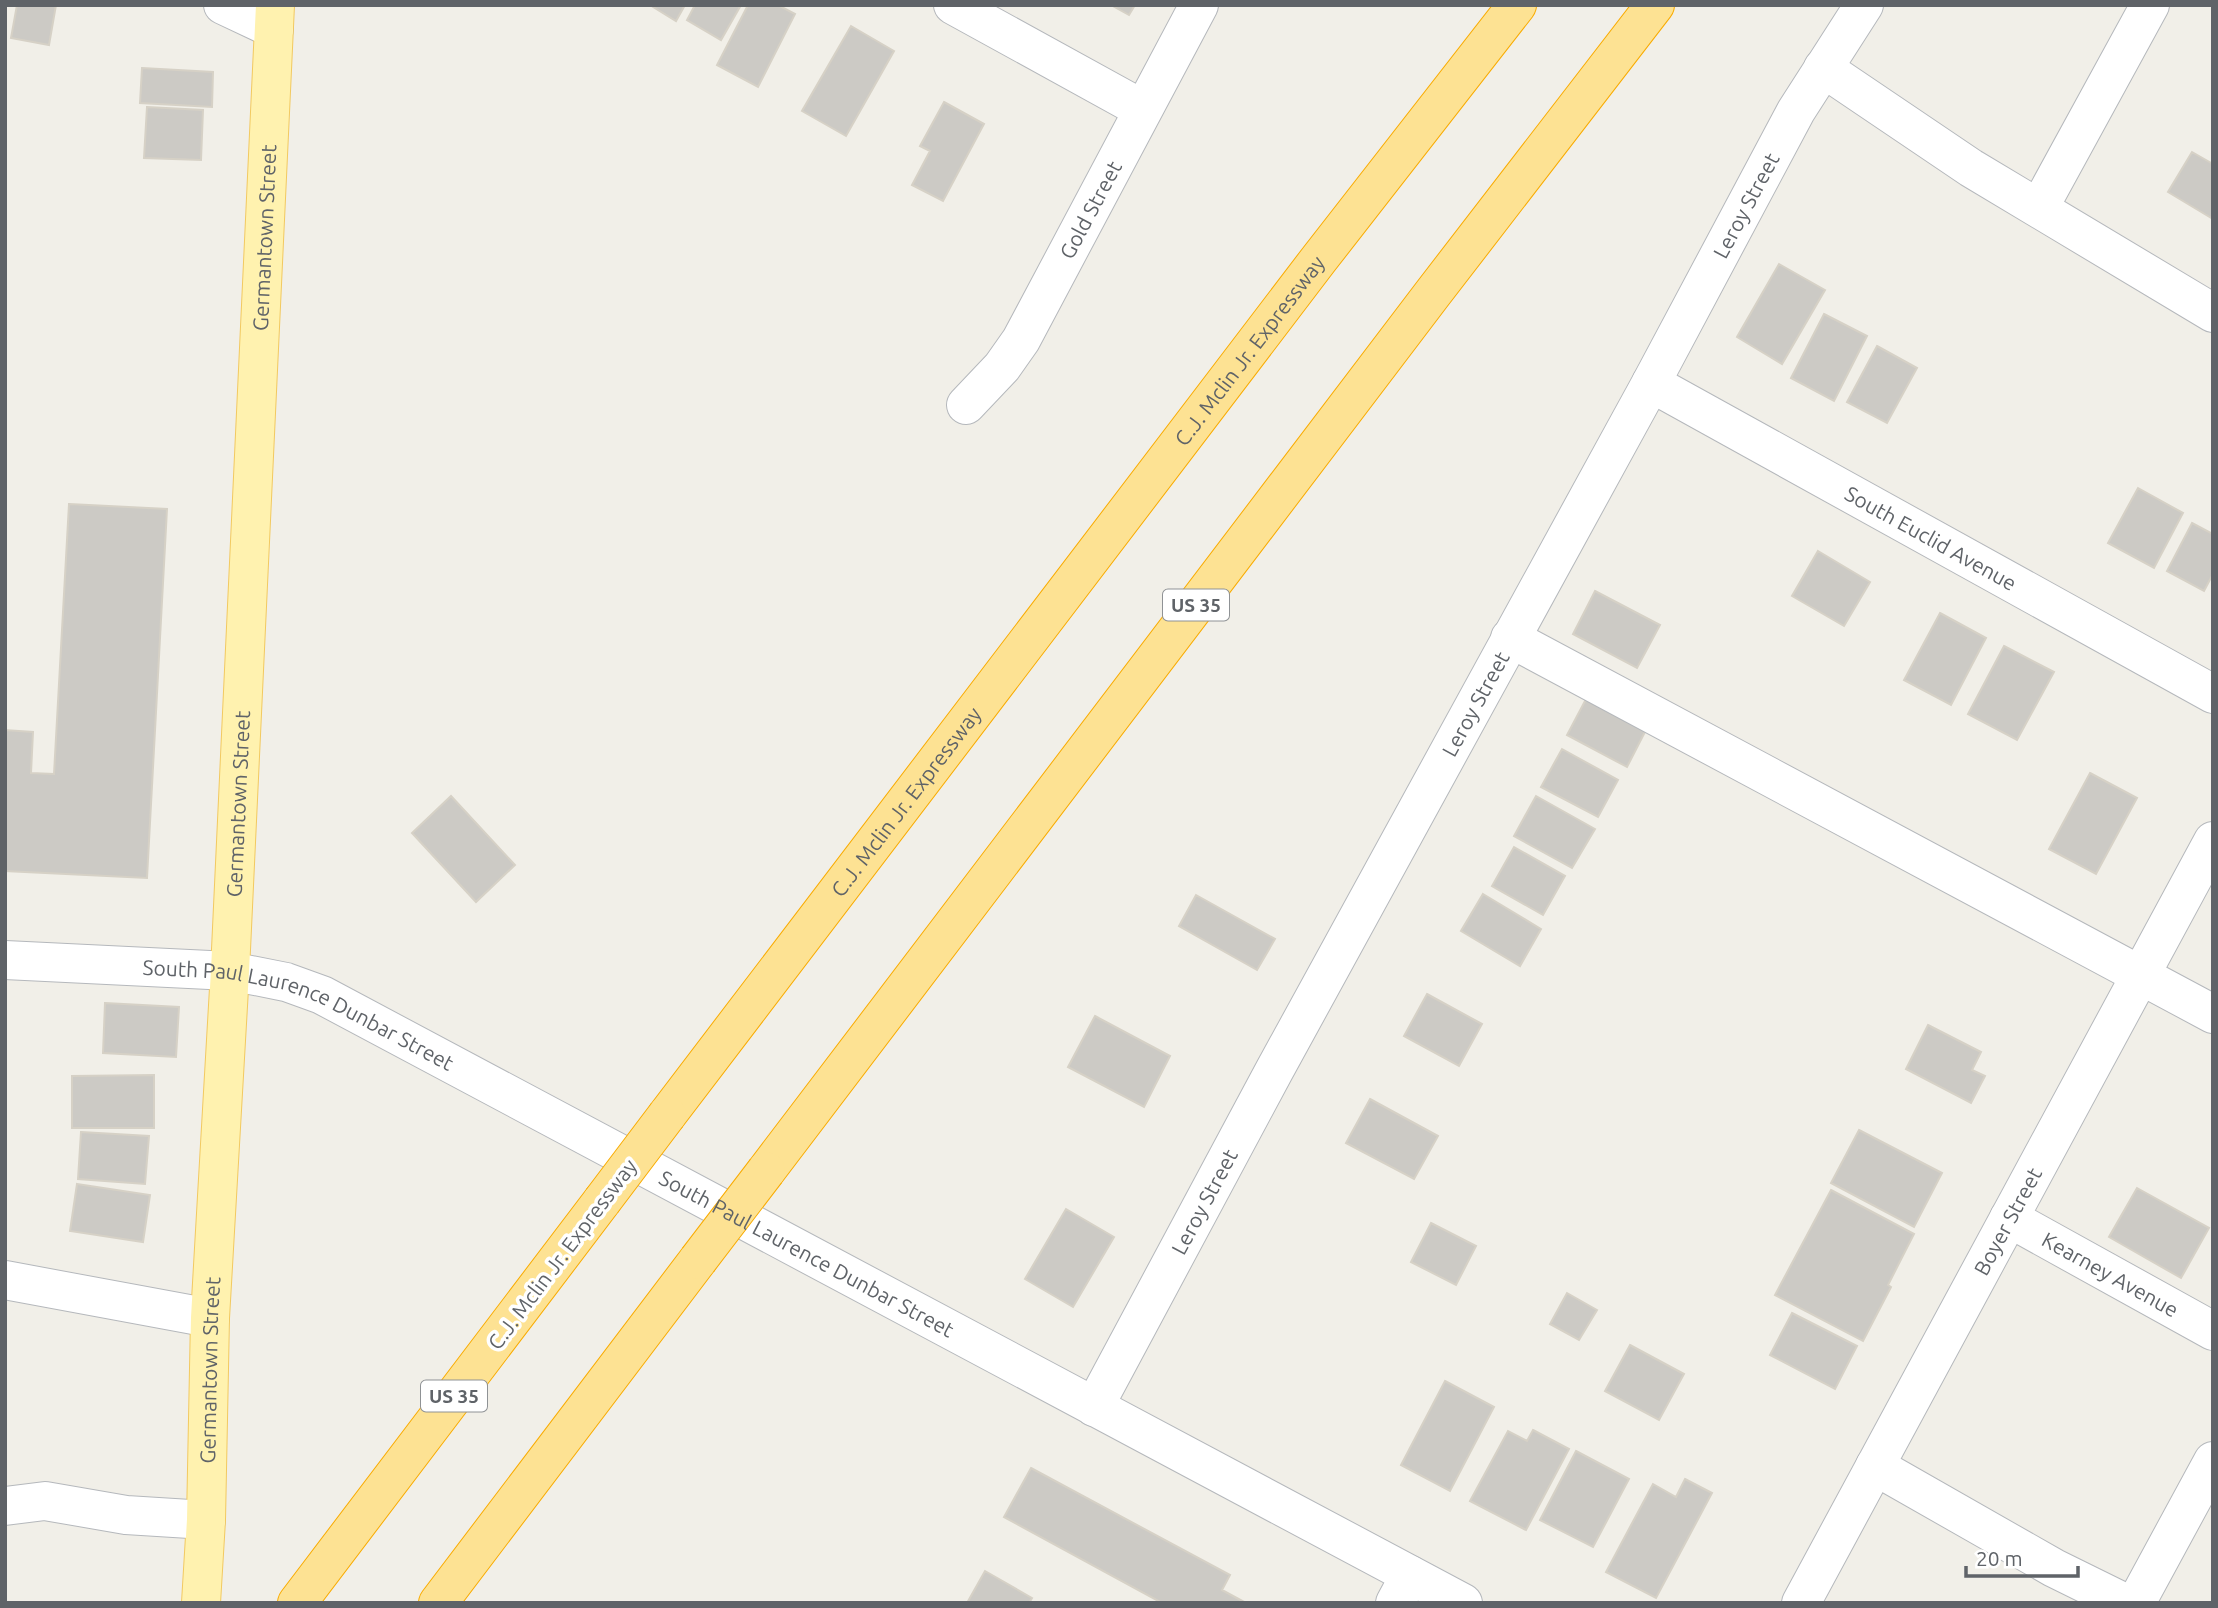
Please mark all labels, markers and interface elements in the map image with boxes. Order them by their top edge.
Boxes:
street label: Germantown Street [248,144,280,331]
street label: Leroy Street [1708,148,1784,262]
street label: Gold Street [1054,157,1126,263]
street label: C.J. Mclin Jr. Expressway [1169,251,1329,450]
street label: South Euclid Avenue [1841,481,2021,595]
road number: US 35 [1163,590,1229,620]
street label: Leroy Street [1437,647,1514,760]
street label: C.J. Mclin Jr. Expressway [826,702,986,901]
street label: Germantown Street [221,710,254,898]
street label: South Paul Laurence Dunbar Street [142,955,458,1075]
street label: Leroy Street [1166,1145,1242,1258]
street label: C.J. Mclin Jr. Expressway [483,1154,641,1354]
street label: Boyer Street [1969,1163,2046,1279]
street label: South Paul Laurence Dunbar Street [655,1165,958,1342]
street label: Kearney Avenue [2038,1227,2183,1322]
street label: Germantown Street [195,1276,224,1464]
road number: US 35 [421,1380,487,1412]
scale bar [1966,1534,2078,1578]
text: 20 m [1976,1546,2023,1570]

